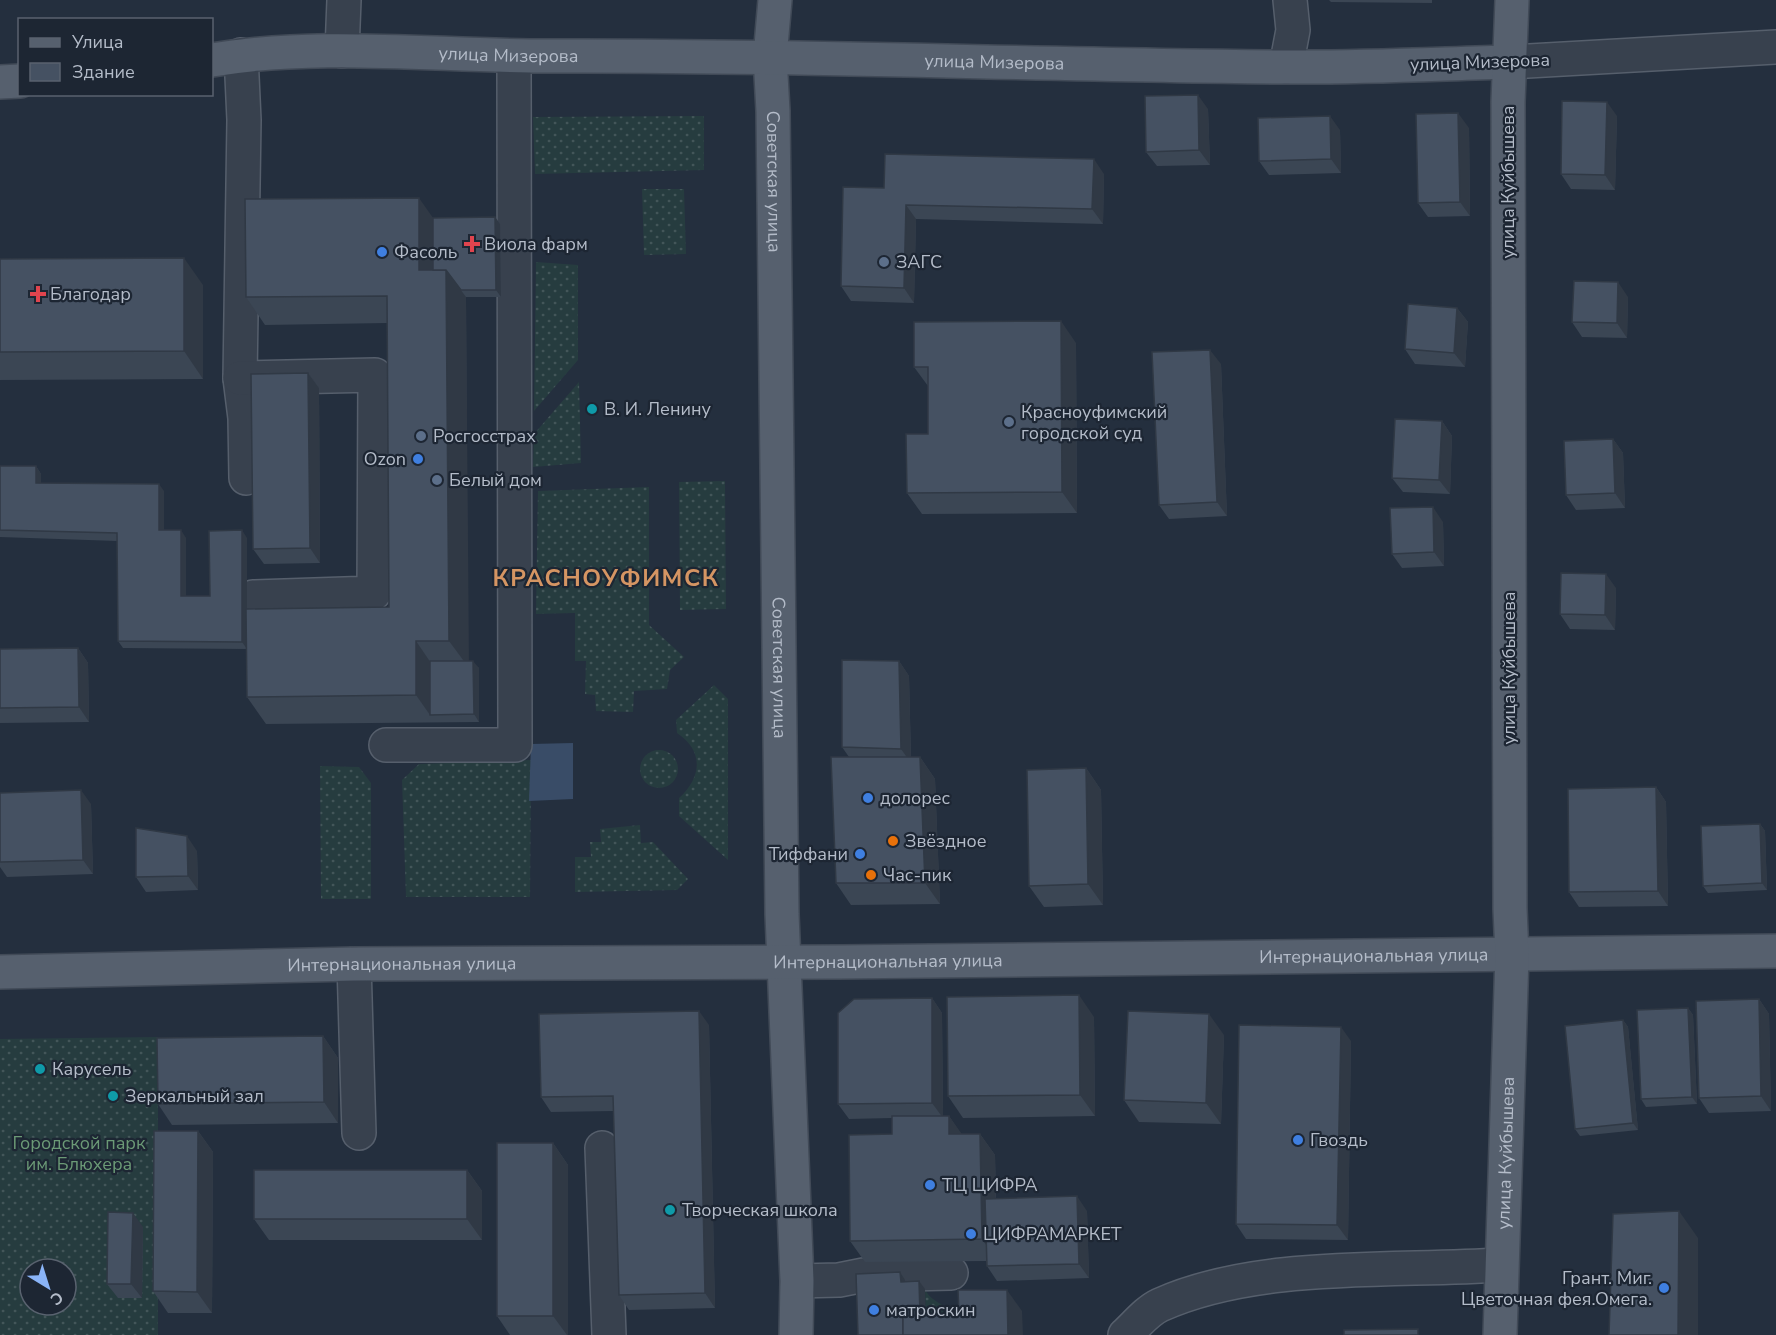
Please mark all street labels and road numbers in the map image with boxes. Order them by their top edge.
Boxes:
street label: улица Мизерова [438,41,578,68]
street label: улица Мизерова [924,48,1065,76]
street label: улица Мизерова [1410,48,1550,76]
street label: улица Куйбышева [1496,106,1520,258]
street label: Советская улица [761,111,787,253]
street label: улица Куйбышева [1497,592,1521,744]
street label: Советская улица [766,597,792,739]
street label: Интернациональная улица [1259,942,1489,969]
street label: Интернациональная улица [773,948,1003,974]
street label: Интернациональная улица [287,951,517,978]
street label: улица Куйбышева [1491,1076,1520,1230]

